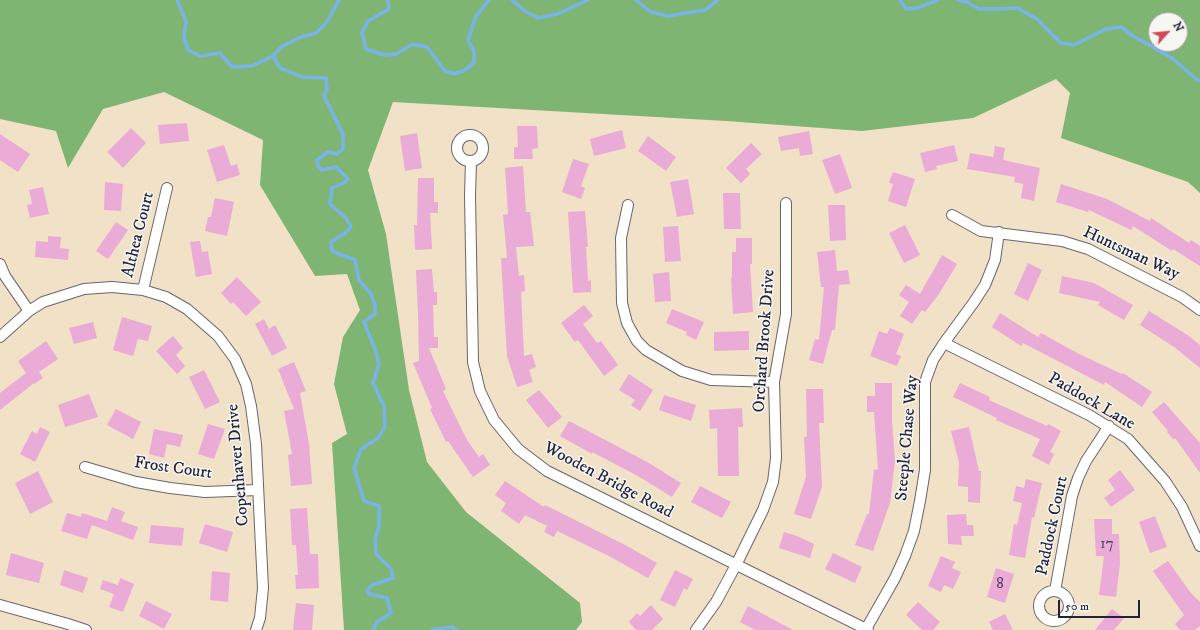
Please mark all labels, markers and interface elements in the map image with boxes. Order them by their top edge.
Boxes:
north arrow [1148,12,1188,52]
text: N [1170,20,1186,34]
street label: Althea Court [119,190,159,280]
street label: Huntsman Way [1079,223,1183,285]
street label: Orchard Brook Drive [750,269,780,413]
street label: Paddock Lane [1044,369,1138,435]
street label: Steeple Chase Way [892,374,924,502]
street label: Copenhaver Drive [224,403,254,527]
street label: Wooden Bridge Road [540,438,676,524]
street label: Frost Court [133,453,213,485]
street label: Paddock Court [1032,474,1074,578]
house number: 17 [1100,536,1114,554]
house number: 8 [996,576,1004,594]
scale bar [1060,592,1142,618]
text: 50 m [1065,599,1089,614]

